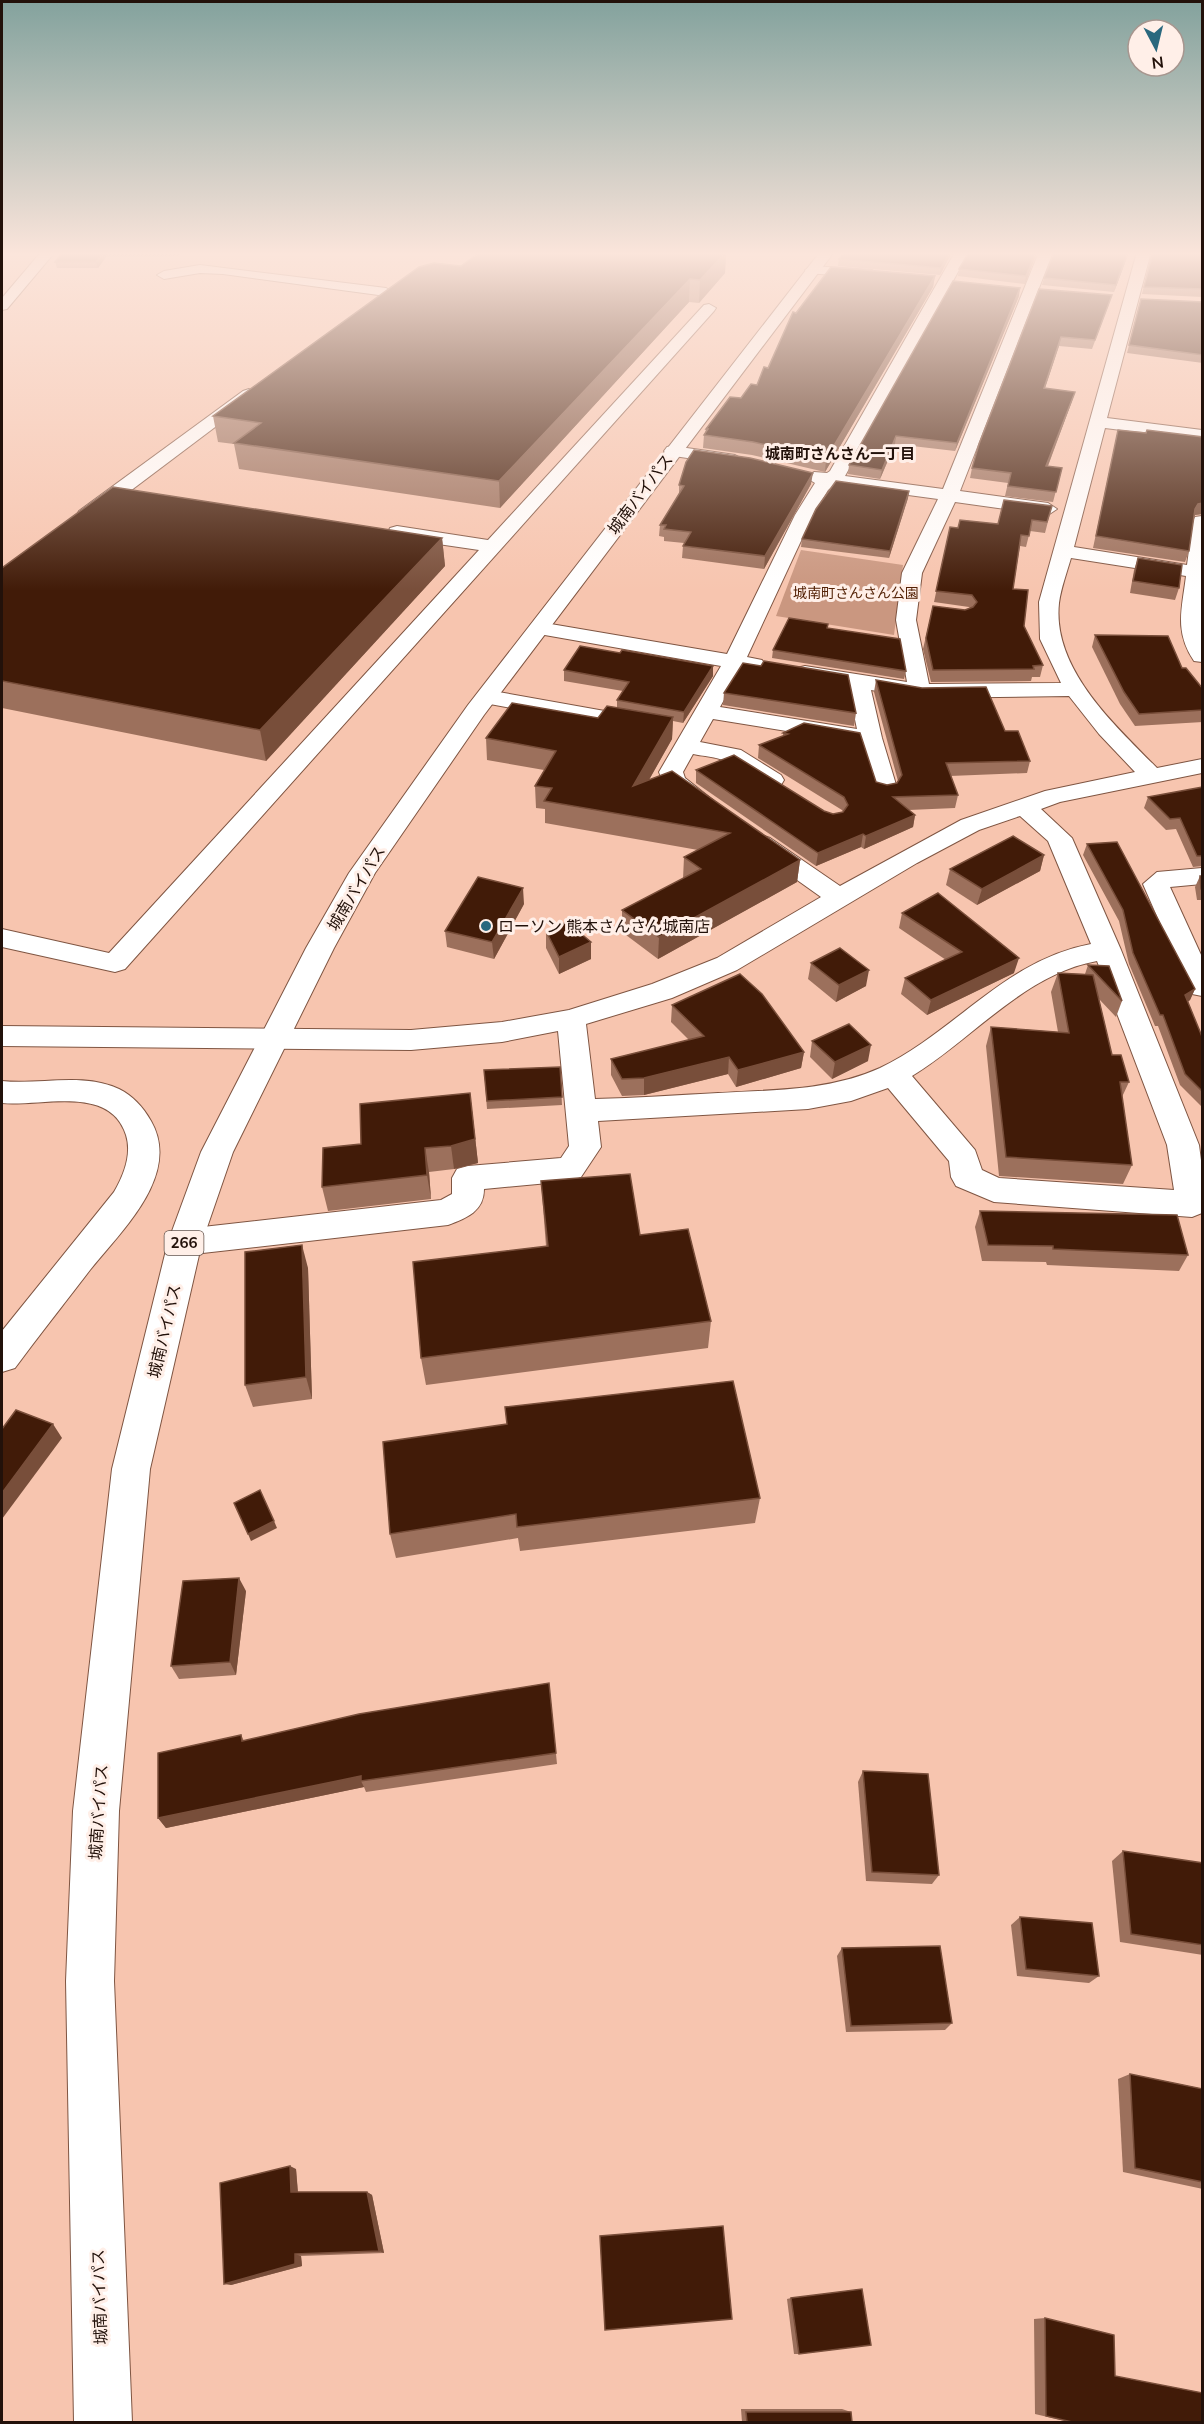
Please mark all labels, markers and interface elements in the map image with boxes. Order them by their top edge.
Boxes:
north arrow [1126,18,1186,78]
text: N [1151,52,1165,74]
district label: 城南町さんさん一丁目 [765,444,915,463]
street label: 城南バイパス [603,450,677,538]
park label: 城南町さんさん公園 [793,584,919,602]
street label: 城南バイパス [323,842,389,934]
place label: ローソン 熊本さんさん城南店 [498,916,710,936]
marker: ローソン 熊本さんさん城南店 [479,919,493,933]
road number: 266 [164,1231,204,1255]
street label: 城南バイパス [143,1282,185,1380]
street label: 城南バイパス [85,1764,111,1860]
street label: 城南バイパス [87,2249,111,2345]

